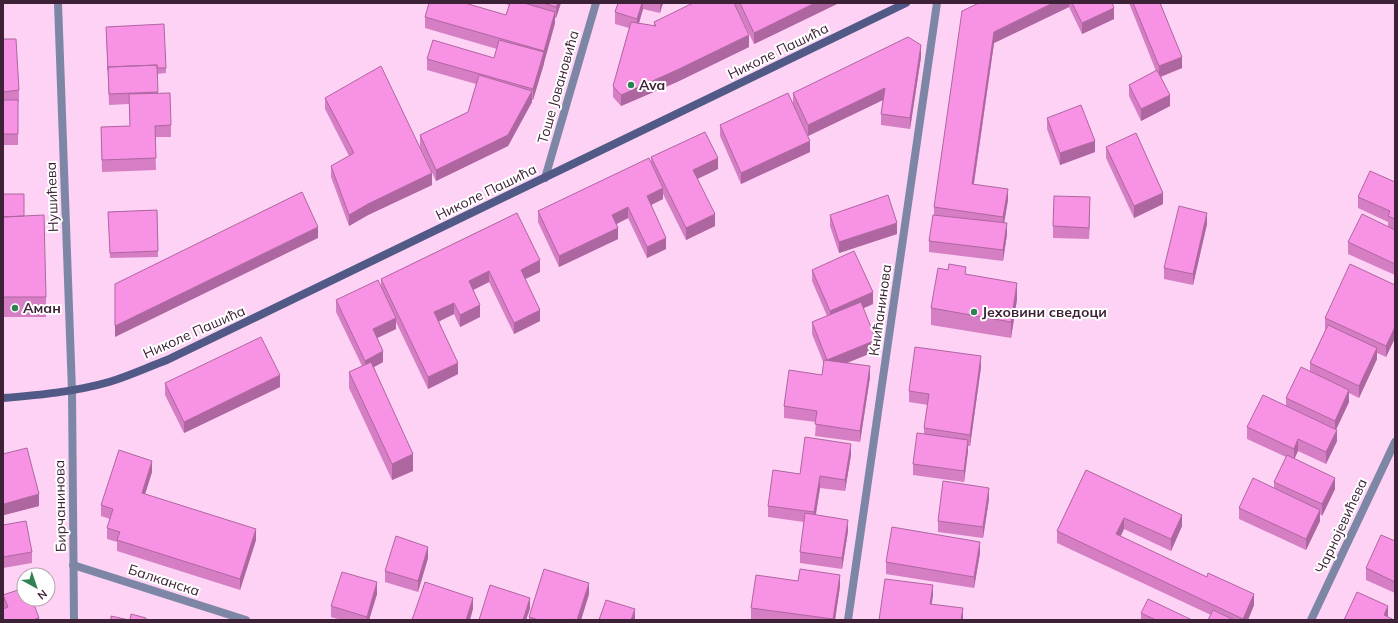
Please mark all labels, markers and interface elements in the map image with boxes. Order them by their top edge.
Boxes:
street label: Николе Пашића [725,19,831,83]
street label: Тоше Јовановића [533,28,583,146]
place label: Ava [639,76,665,94]
marker: Ava [626,80,636,90]
street label: Николе Пашића [433,160,539,224]
street label: Нушићева [42,161,62,233]
street label: Книћанинова [865,263,895,357]
place label: Аман [23,299,61,317]
street label: Николе Пашића [140,301,248,363]
marker: Аман [10,303,20,313]
place label: Јеховини сведоци [982,303,1107,321]
marker: Јеховини сведоци [969,307,979,317]
street label: Бирчанинова [50,460,70,552]
street label: Чарнојевићева [1311,475,1371,577]
street label: Балканска [126,560,202,600]
north arrow [16,567,56,607]
text: N [35,587,50,603]

